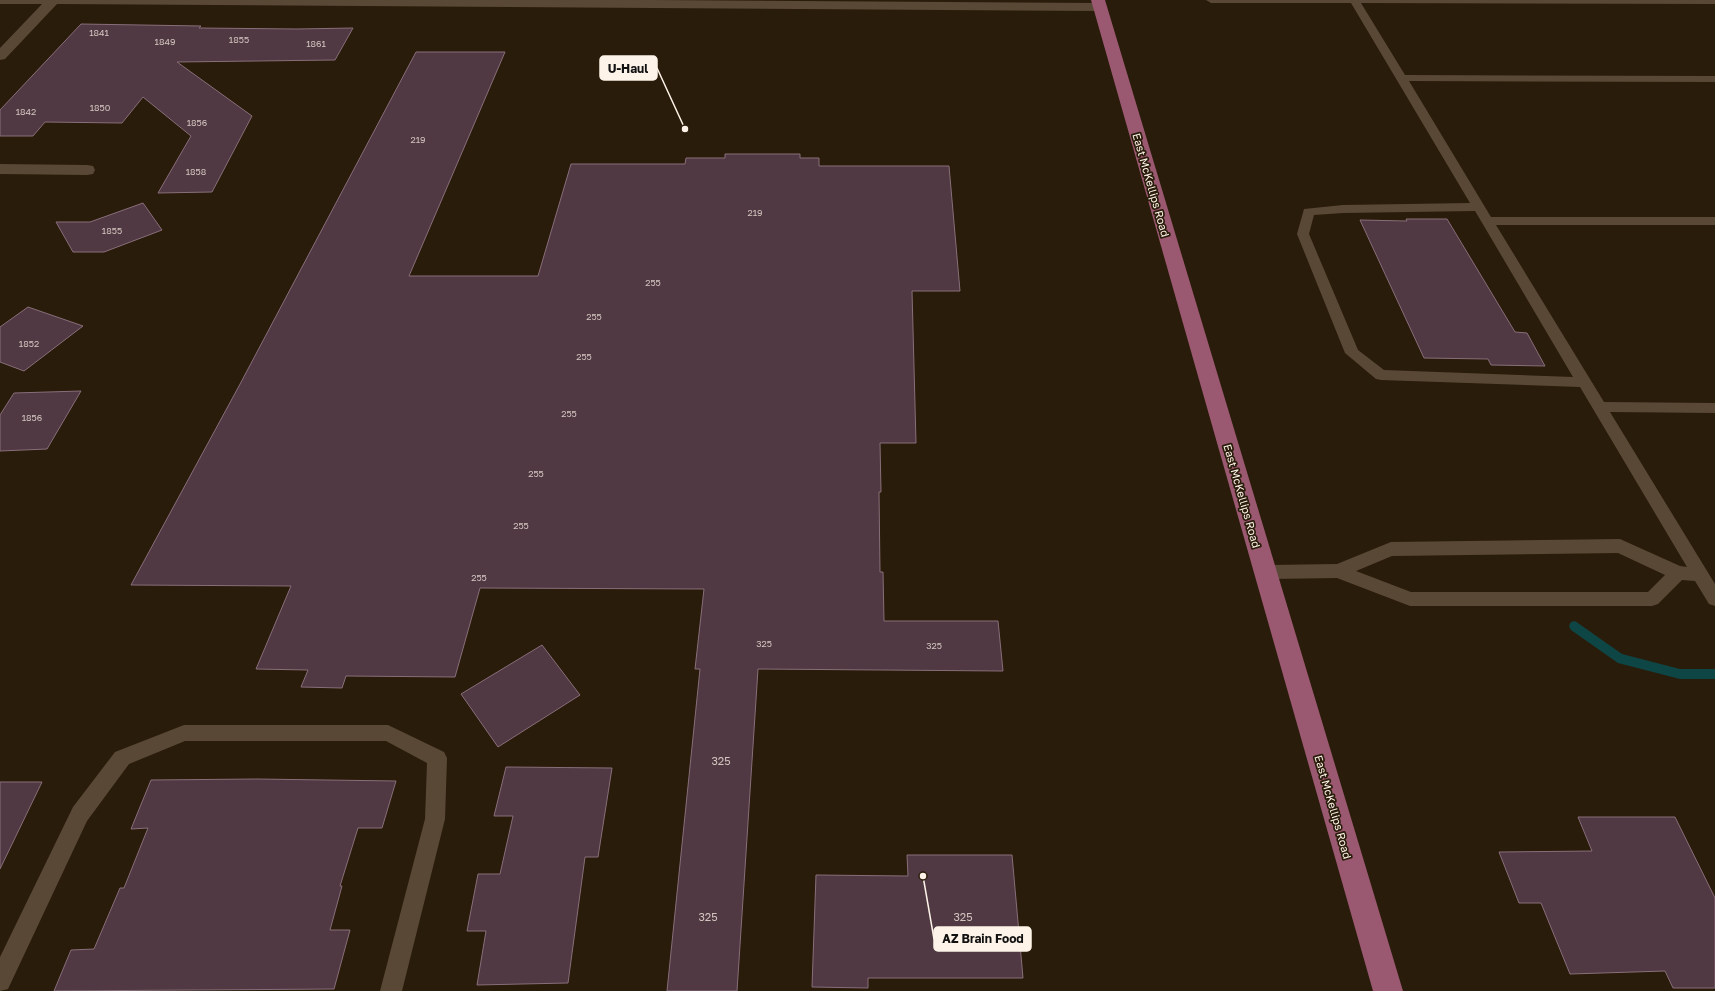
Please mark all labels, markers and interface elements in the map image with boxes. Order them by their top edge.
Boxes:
house number: 1841 [89,27,109,38]
house number: 1855 [229,34,249,45]
house number: 1849 [155,36,175,47]
house number: 1861 [306,38,326,49]
callout: U-Haul [600,56,657,80]
text: U-Haul [608,61,648,76]
house number: 1850 [90,102,111,113]
house number: 1842 [16,106,36,117]
house number: 1856 [187,117,207,128]
street label: East McKellips Road [1130,132,1173,238]
house number: 219 [410,134,426,145]
house number: 1858 [186,166,206,177]
house number: 219 [747,207,763,218]
house number: 1855 [102,225,122,236]
house number: 255 [645,277,661,288]
house number: 255 [586,311,602,322]
house number: 1852 [19,338,39,349]
house number: 255 [576,351,592,362]
house number: 255 [561,408,577,419]
house number: 1856 [22,412,42,423]
street label: East McKellips Road [1221,443,1264,549]
house number: 255 [528,468,544,479]
house number: 255 [513,520,529,531]
house number: 255 [471,572,487,583]
house number: 325 [756,638,772,649]
house number: 325 [926,640,942,651]
house number: 325 [711,754,731,767]
street label: East McKellips Road [1312,754,1355,860]
house number: 325 [698,910,718,923]
house number: 325 [953,910,973,923]
callout: AZ Brain Food [934,927,1031,951]
text: AZ Brain Food [942,931,1024,946]

